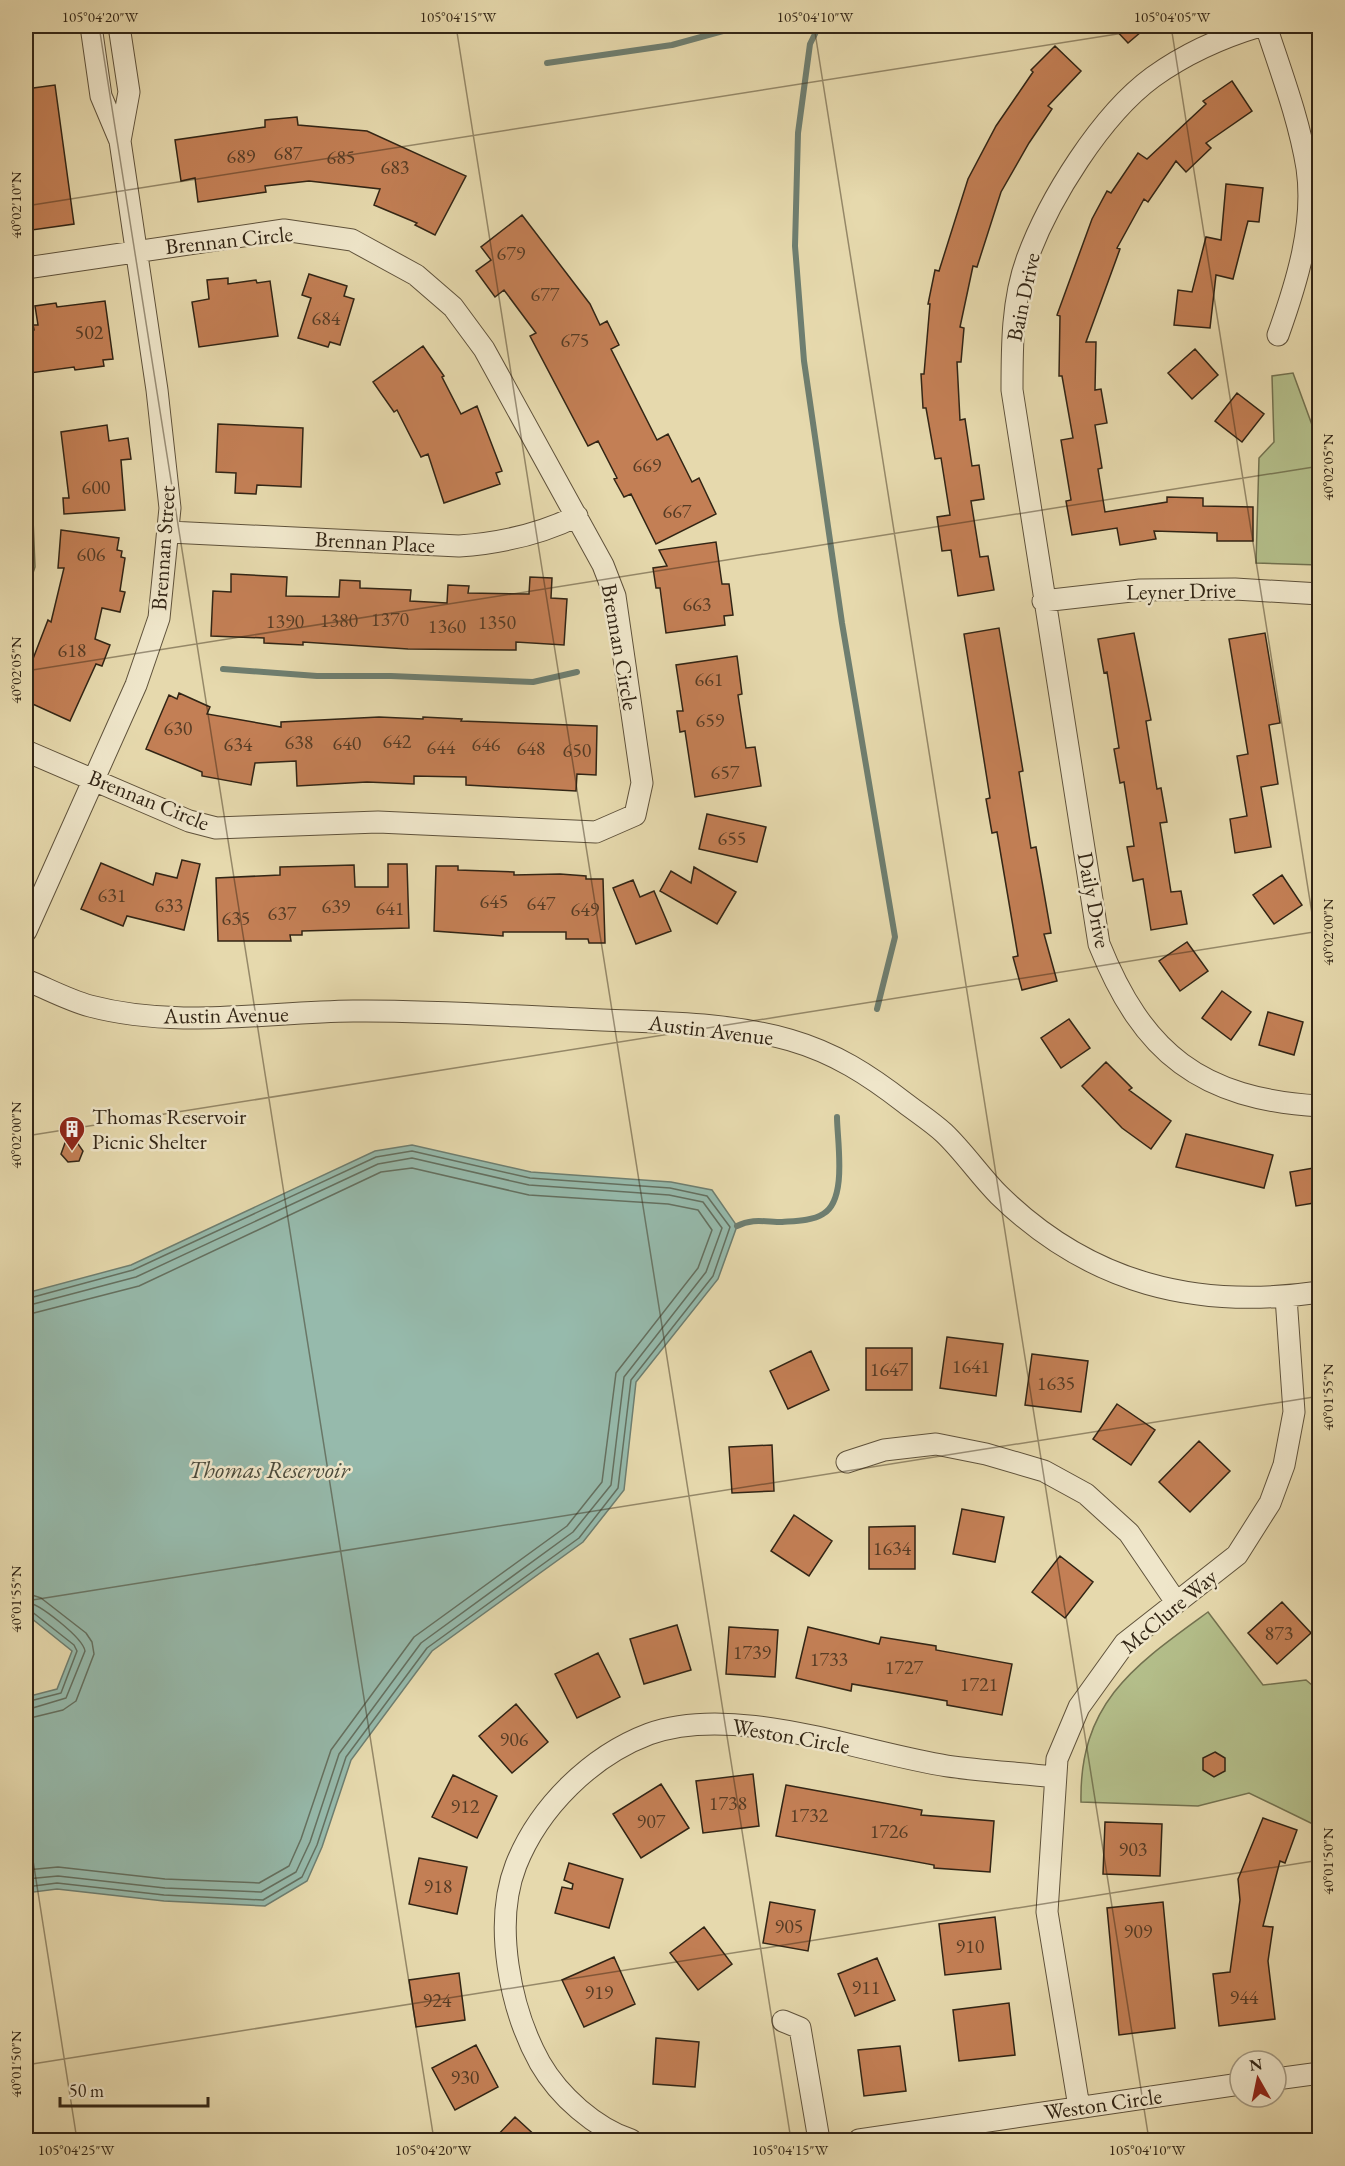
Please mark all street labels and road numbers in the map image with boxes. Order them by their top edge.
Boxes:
street label: Brennan Circle [164,219,295,261]
street label: Bain Drive [999,250,1047,344]
street label: Brennan Street [144,484,182,611]
street label: Brennan Place [314,524,436,560]
street label: Leyner Drive [1126,576,1237,606]
street label: Brennan Circle [595,581,645,713]
street label: Brennan Circle [84,763,214,838]
street label: Daily Drive [1071,850,1118,951]
street label: Austin Avenue [162,999,289,1031]
street label: Austin Avenue [646,1008,775,1052]
street label: McClure Way [1115,1562,1224,1660]
street label: Weston Circle [730,1711,852,1761]
street label: Weston Circle [1042,2081,1164,2127]

